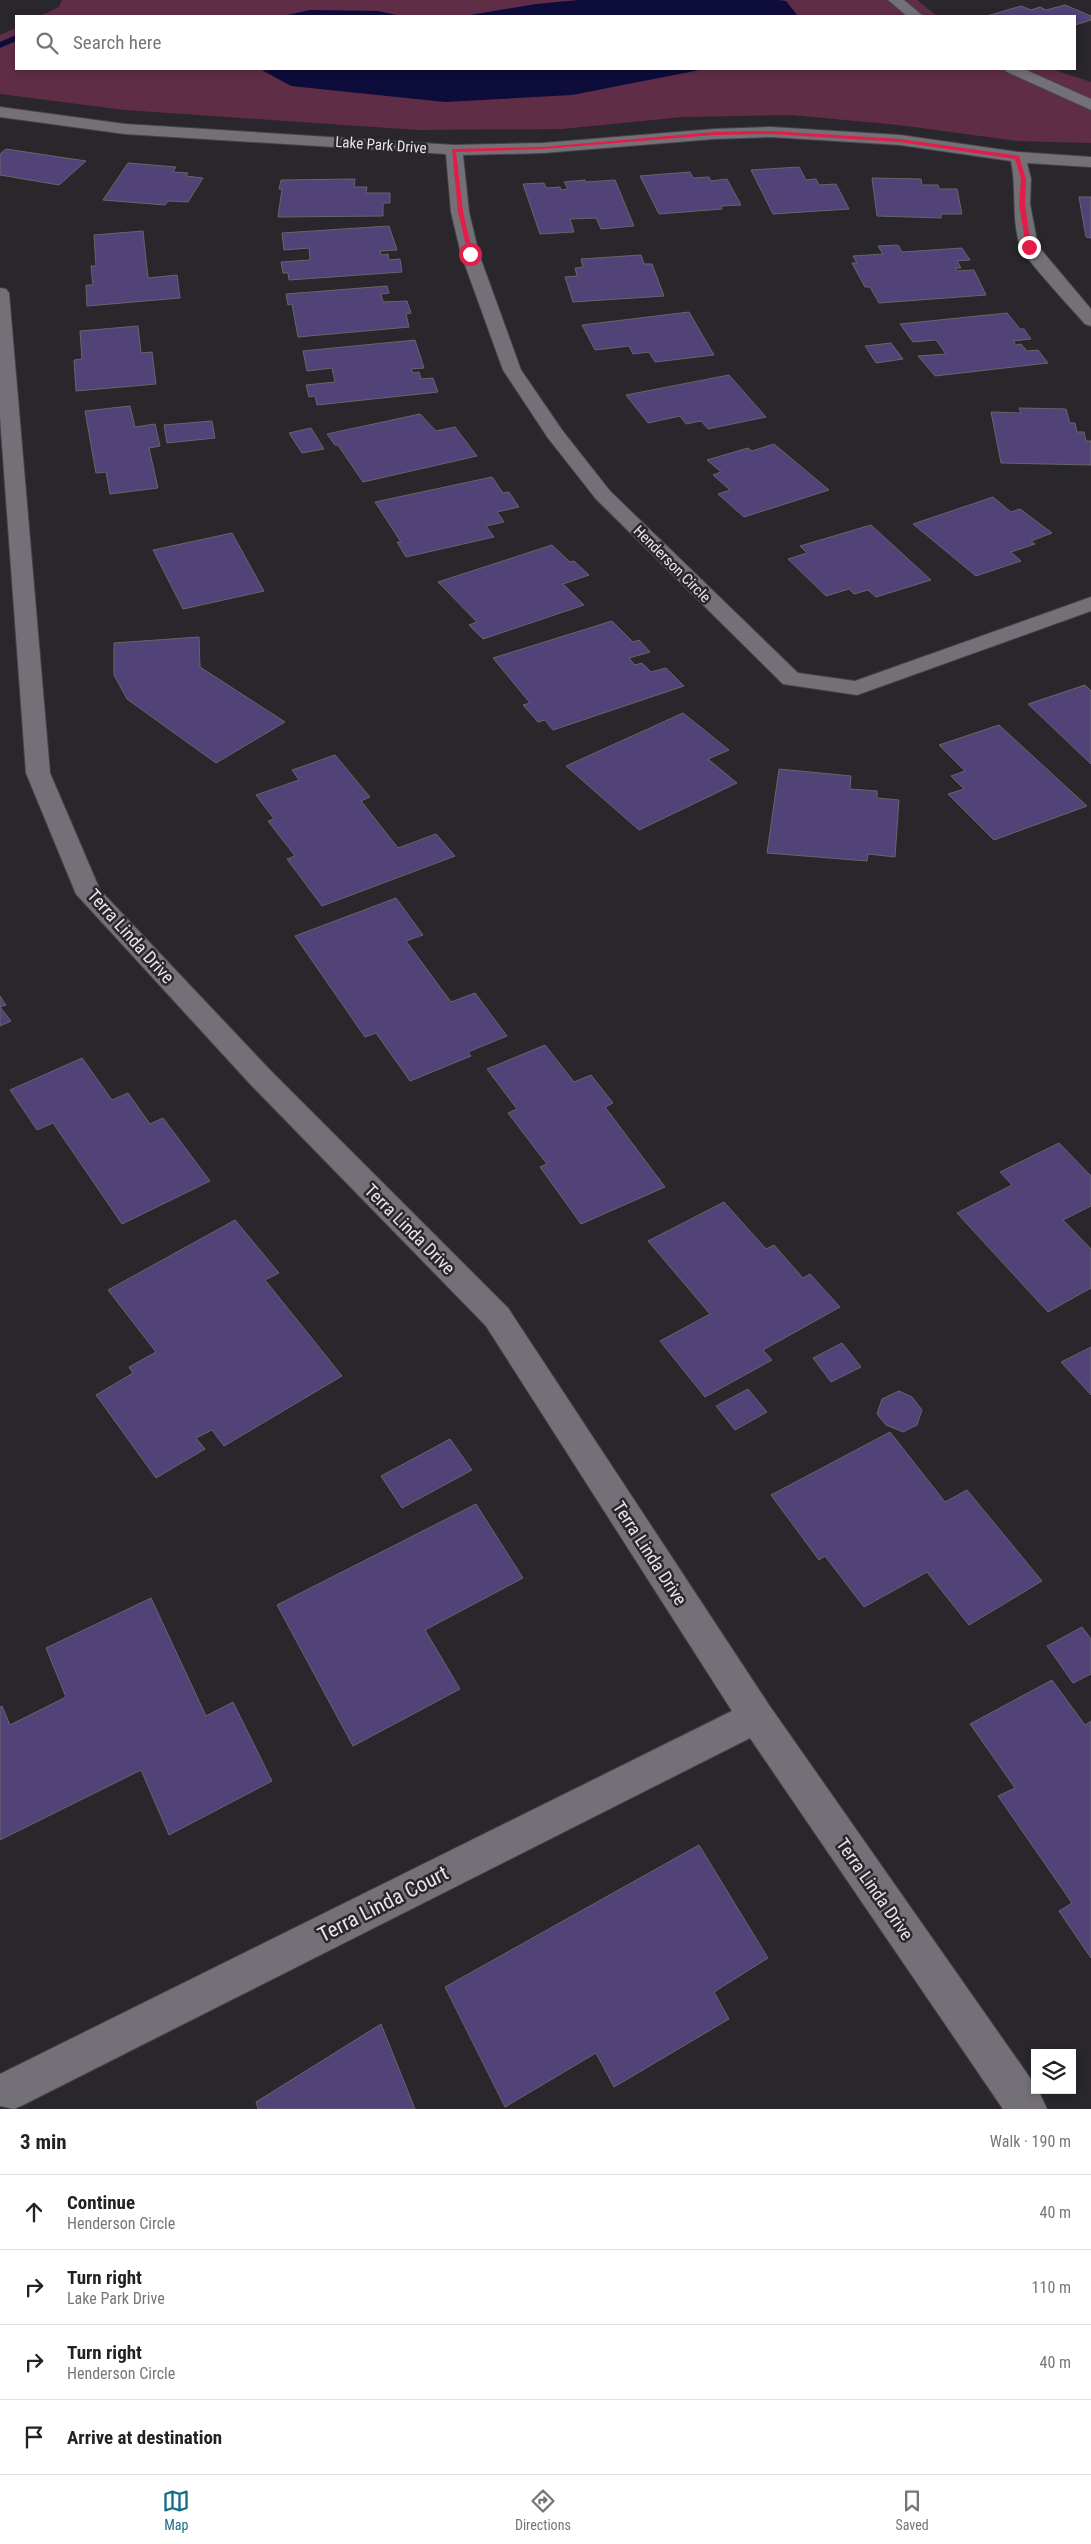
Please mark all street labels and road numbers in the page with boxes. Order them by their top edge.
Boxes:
street label: Lake Park Drive [335,133,427,157]
street label: Henderson Circle [630,522,714,606]
street label: Terra Linda Drive [83,885,179,987]
street label: Terra Linda Drive [360,1179,460,1279]
street label: Terra Linda Drive [609,1497,691,1609]
street label: Terra Linda Drive [832,1834,918,1944]
street label: Terra Linda Court [314,1861,452,1947]

